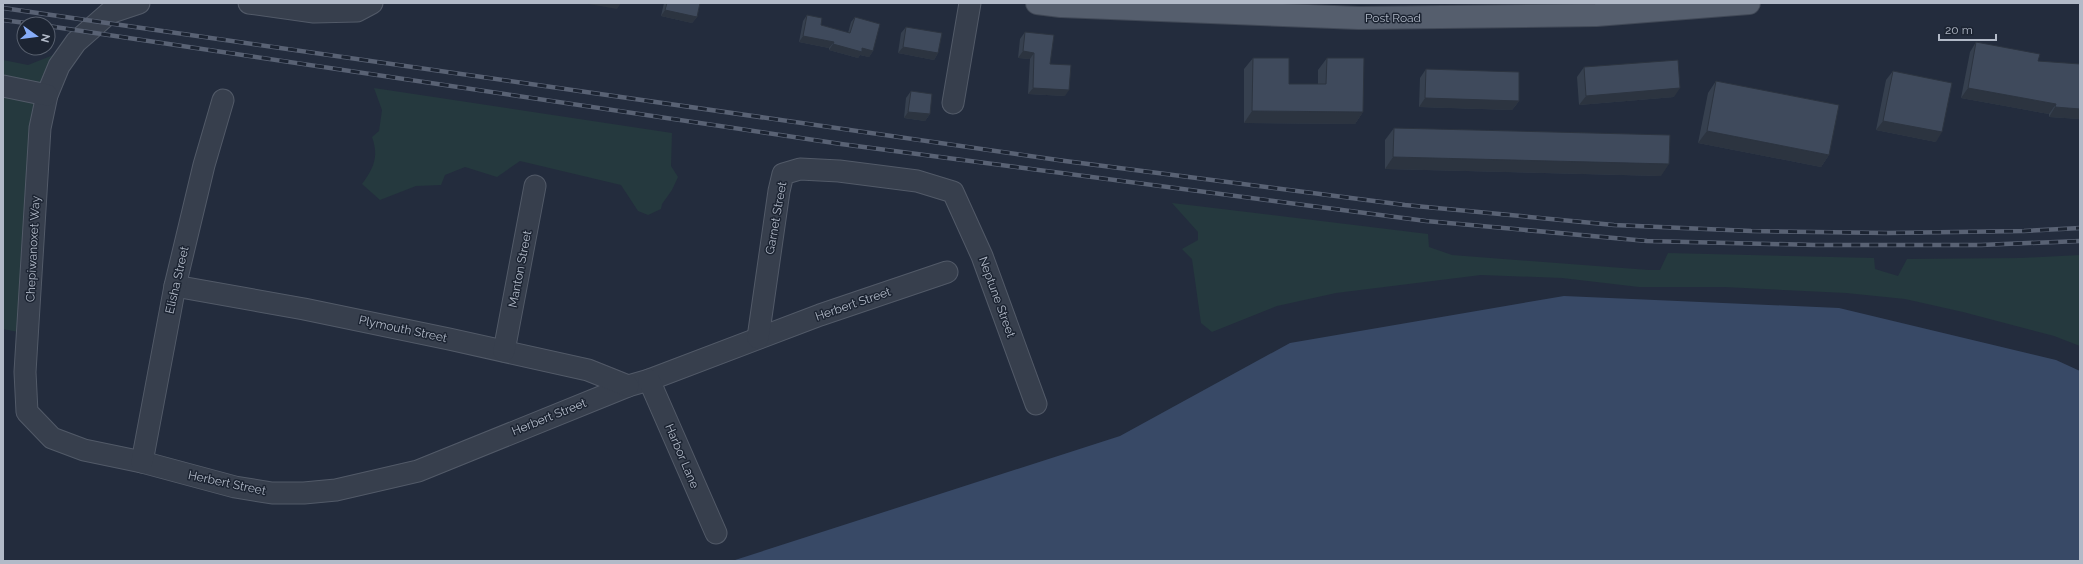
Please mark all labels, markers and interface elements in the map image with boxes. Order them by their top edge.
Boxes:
street label: Post Road [1365,11,1421,25]
north arrow [16,16,56,56]
scale bar [1939,16,1996,42]
text: 20 m [1945,23,1973,37]
text: N [38,33,53,44]
street label: Garnet Street [763,181,789,255]
street label: Chepiwanoxet Way [23,195,43,303]
street label: Manton Street [506,229,534,309]
street label: Elisha Street [162,245,192,315]
street label: Neptune Street [976,255,1018,339]
street label: Herbert Street [813,285,893,323]
street label: Plymouth Street [358,313,448,345]
street label: Herbert Street [510,396,588,438]
street label: Harbor Lane [662,422,702,490]
street label: Herbert Street [187,468,267,498]

